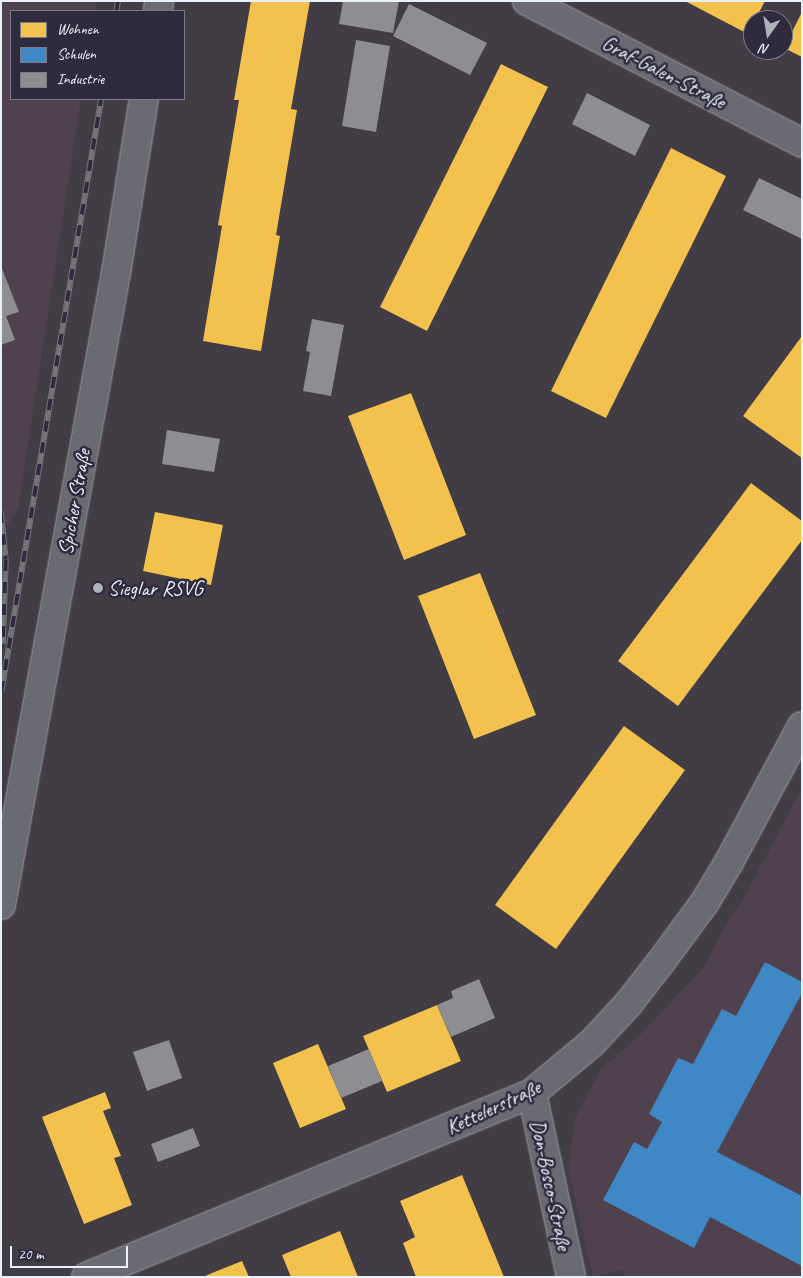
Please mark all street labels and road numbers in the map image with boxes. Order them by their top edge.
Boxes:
street label: Graf-Galen-Straße [598,30,730,114]
street label: Spicher Straße [52,447,96,557]
street label: Kettelerstraße [442,1074,544,1140]
street label: Don-Bosco-Straße [525,1117,577,1253]

